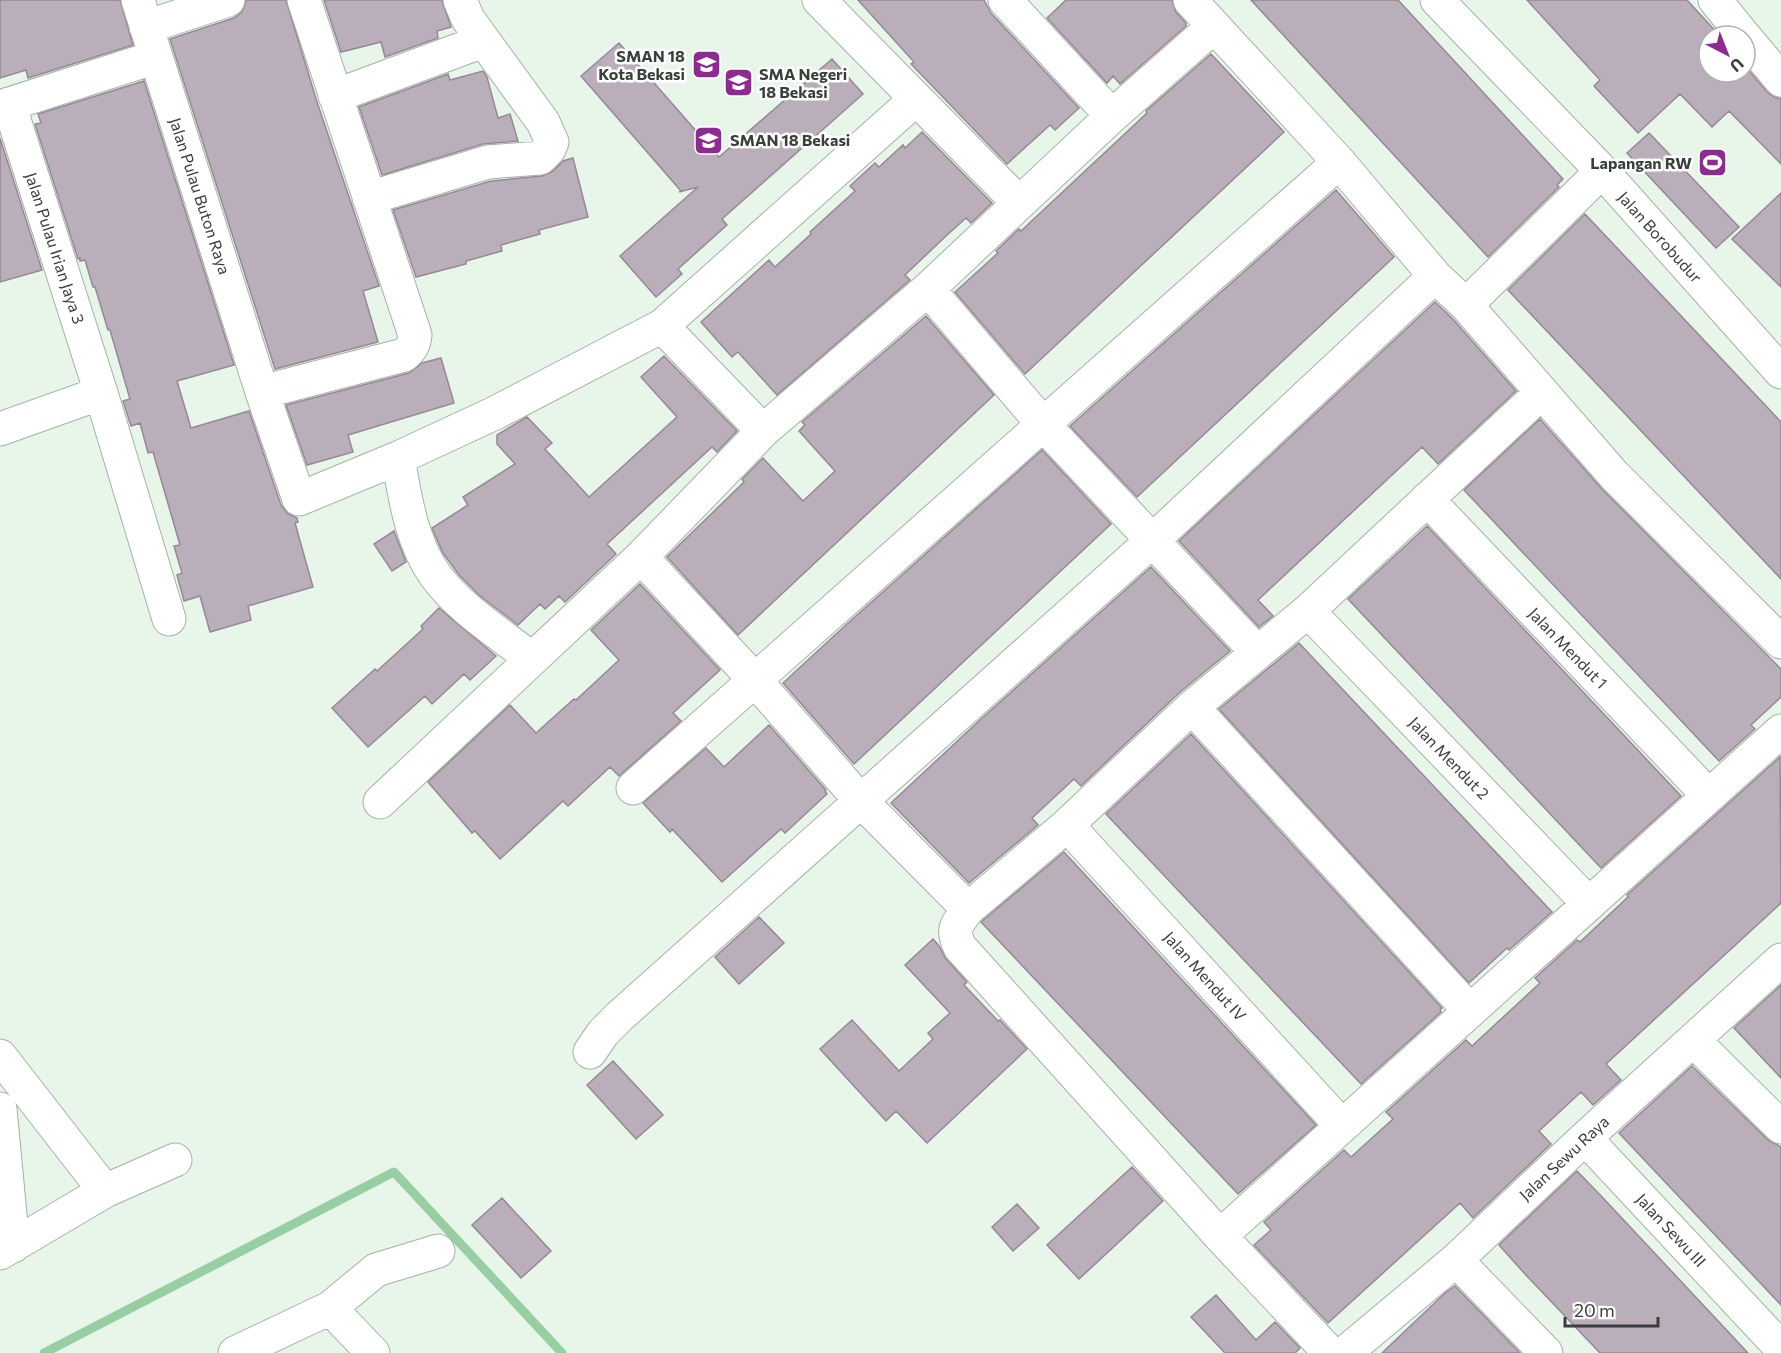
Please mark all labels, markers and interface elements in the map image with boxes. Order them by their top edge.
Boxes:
north arrow [1697,24,1757,84]
place label: SMAN 18 Kota Bekasi [598,46,685,83]
school or university icon: SMAN 18 Kota Bekasi [690,49,722,81]
text: U [1727,55,1748,76]
place label: SMA Negeri 18 Bekasi [759,64,847,101]
school or university icon: SMA Negeri 18 Bekasi [722,67,754,99]
street label: Jalan Pulau Buton Raya [166,115,235,277]
school or university icon: SMAN 18 Bekasi [693,124,725,156]
place label: SMAN 18 Bekasi [730,130,850,149]
sports icon: Lapangan RW [1697,147,1729,179]
place label: Lapangan RW [1590,153,1692,172]
street label: Jalan Pulau Irian Jaya 3 [22,170,89,326]
street label: Jalan Borobudur [1614,187,1707,287]
street label: Jalan Mendut 1 [1525,603,1612,692]
street label: Jalan Mendut 2 [1405,712,1494,803]
street label: Jalan Mendut IV [1160,927,1251,1024]
street label: Jalan Sewu Raya [1515,1111,1612,1204]
street label: Jalan Sewu III [1633,1189,1710,1270]
scale bar [1565,1290,1658,1328]
text: 20 m [1574,1299,1615,1321]

